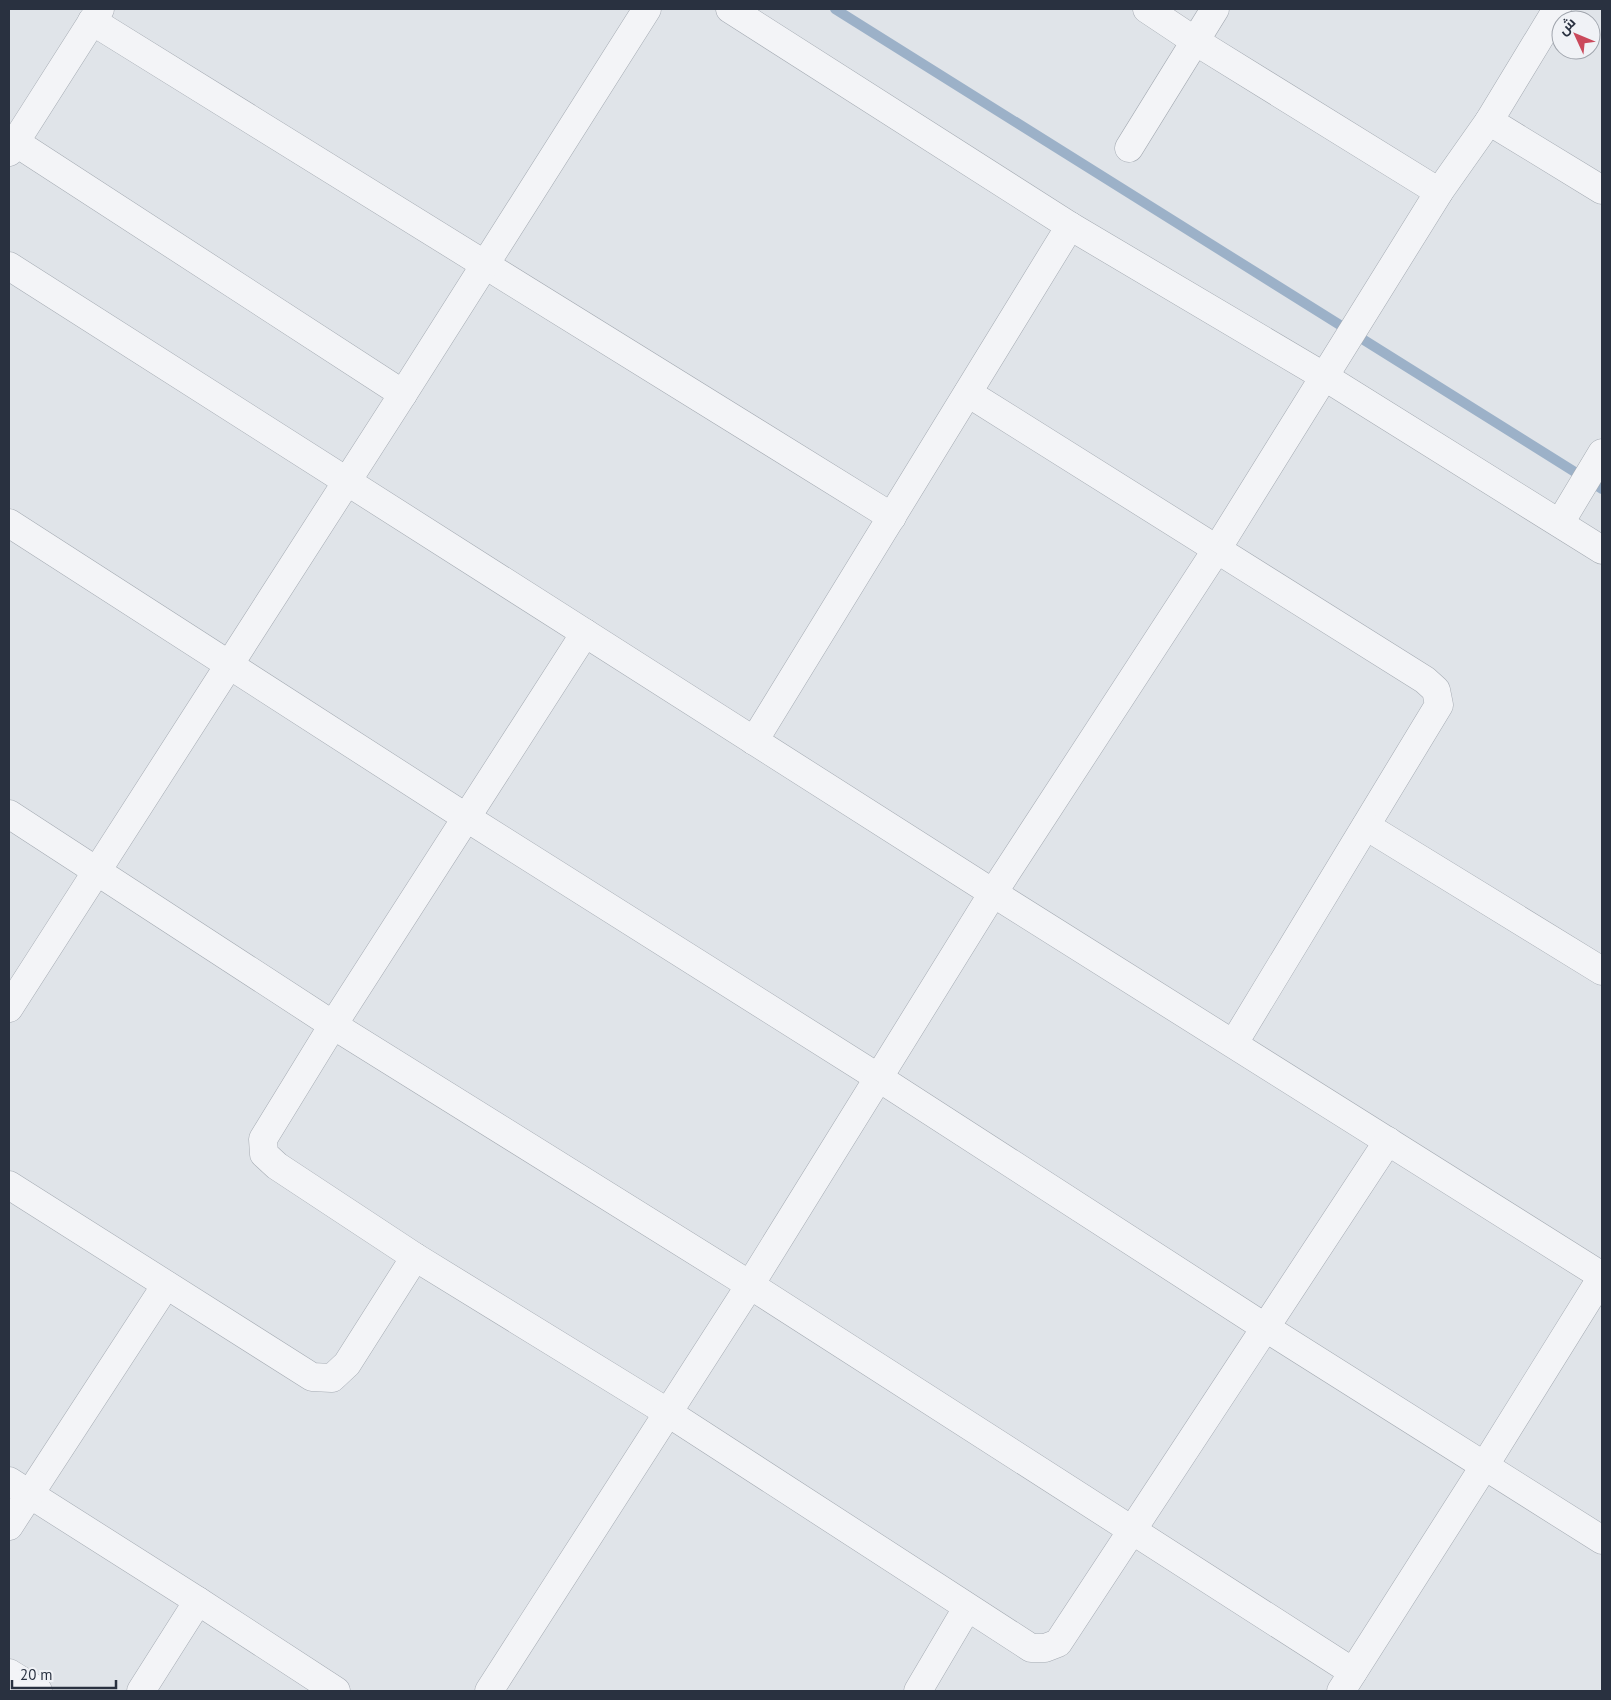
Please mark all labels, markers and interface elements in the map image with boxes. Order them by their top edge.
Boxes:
north arrow [1551,10,1601,60]
text: ش [1554,13,1579,39]
scale bar [12,1658,116,1690]
text: 20 m [20,1665,53,1684]

